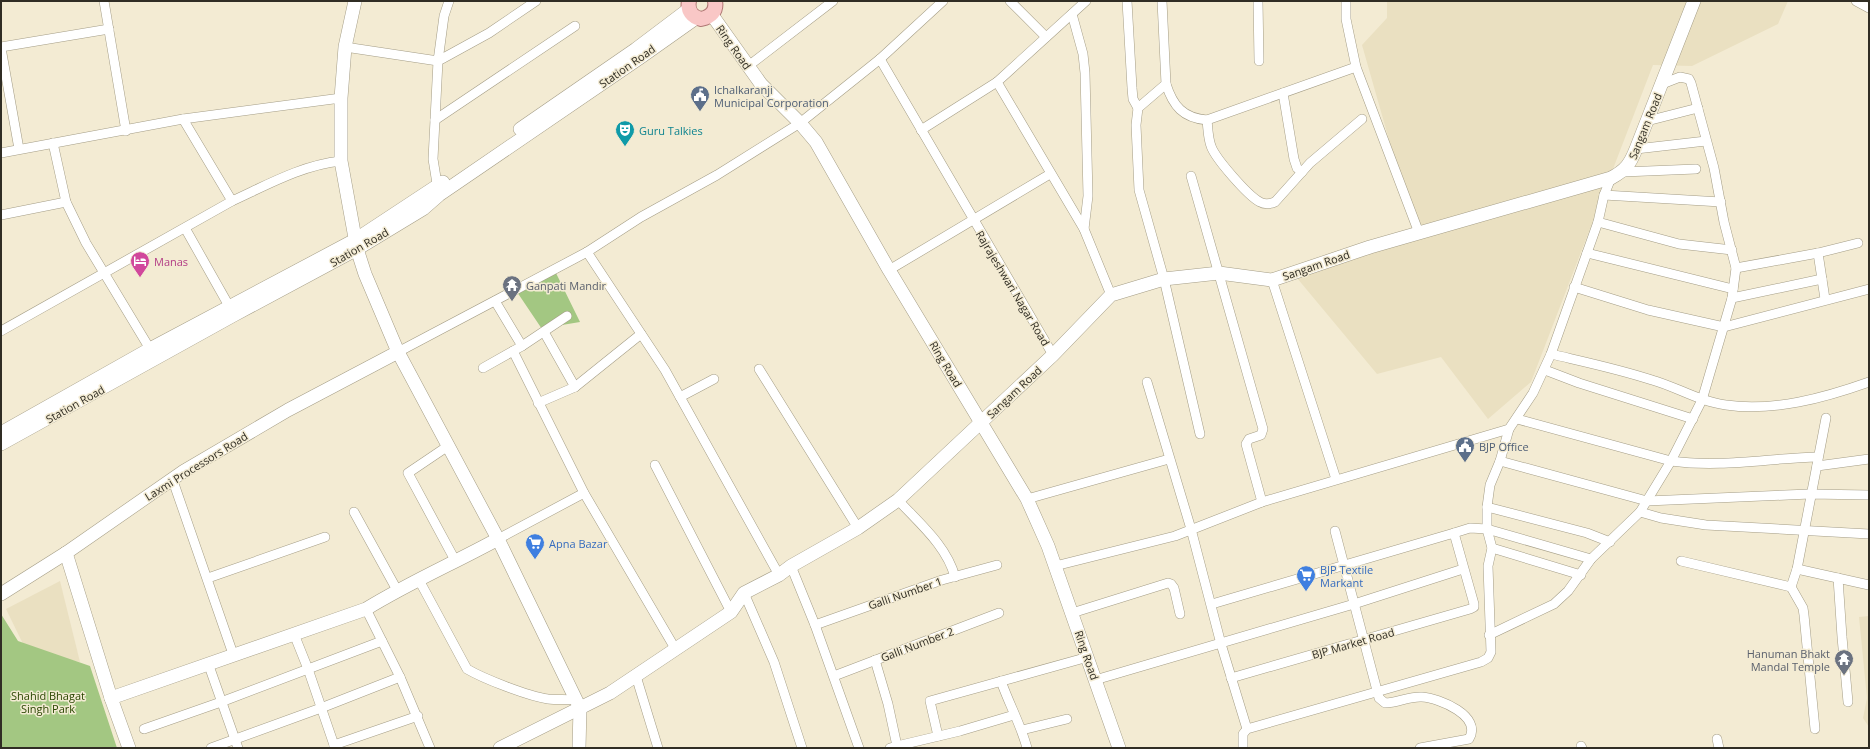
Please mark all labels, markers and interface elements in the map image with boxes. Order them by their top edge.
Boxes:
street label: Ring Road [713,22,755,72]
street label: Station Road [596,41,658,91]
place label: Ichalkaranji Municipal Corporation [714,82,829,110]
public building icon: Ichalkaranji Municipal Corporation [689,84,711,112]
street label: Sangam Road [1625,91,1665,161]
theatre icon: Guru Talkies [614,119,636,147]
place label: Guru Talkies [639,123,703,138]
street label: Station Road [327,224,391,270]
street label: Rajrajeshwari Nagar Road [973,228,1053,348]
street label: Sangam Road [1280,246,1352,284]
hotel icon: Manas [129,250,151,278]
place label: Manas [154,254,188,269]
temple icon: Ganpati Mandir [501,274,523,302]
place label: Ganpati Mandir [526,278,607,293]
street label: Ring Road [926,338,966,390]
street label: Sangam Road [983,363,1045,421]
street label: Station Road [43,382,107,426]
street label: Laxmi Processors Road [142,428,250,504]
public building icon: BJP Office [1454,435,1476,463]
place label: BJP Office [1479,439,1529,454]
supermarket icon: Apna Bazar [524,532,546,560]
place label: Apna Bazar [549,536,608,551]
place label: BJP Textile Markant [1320,562,1373,590]
supermarket icon: BJP Textile Markant [1295,564,1317,592]
street label: Galli Number 1 [866,573,944,613]
street label: Galli Number 2 [878,623,956,665]
street label: BJP Market Road [1310,624,1396,662]
street label: Ring Road [1072,628,1102,682]
place label: Hanuman Bhakt Mandal Temple [1747,646,1830,674]
temple icon: Hanuman Bhakt Mandal Temple [1833,648,1855,676]
park label: Shahid Bhagat Singh Park [11,688,85,716]

